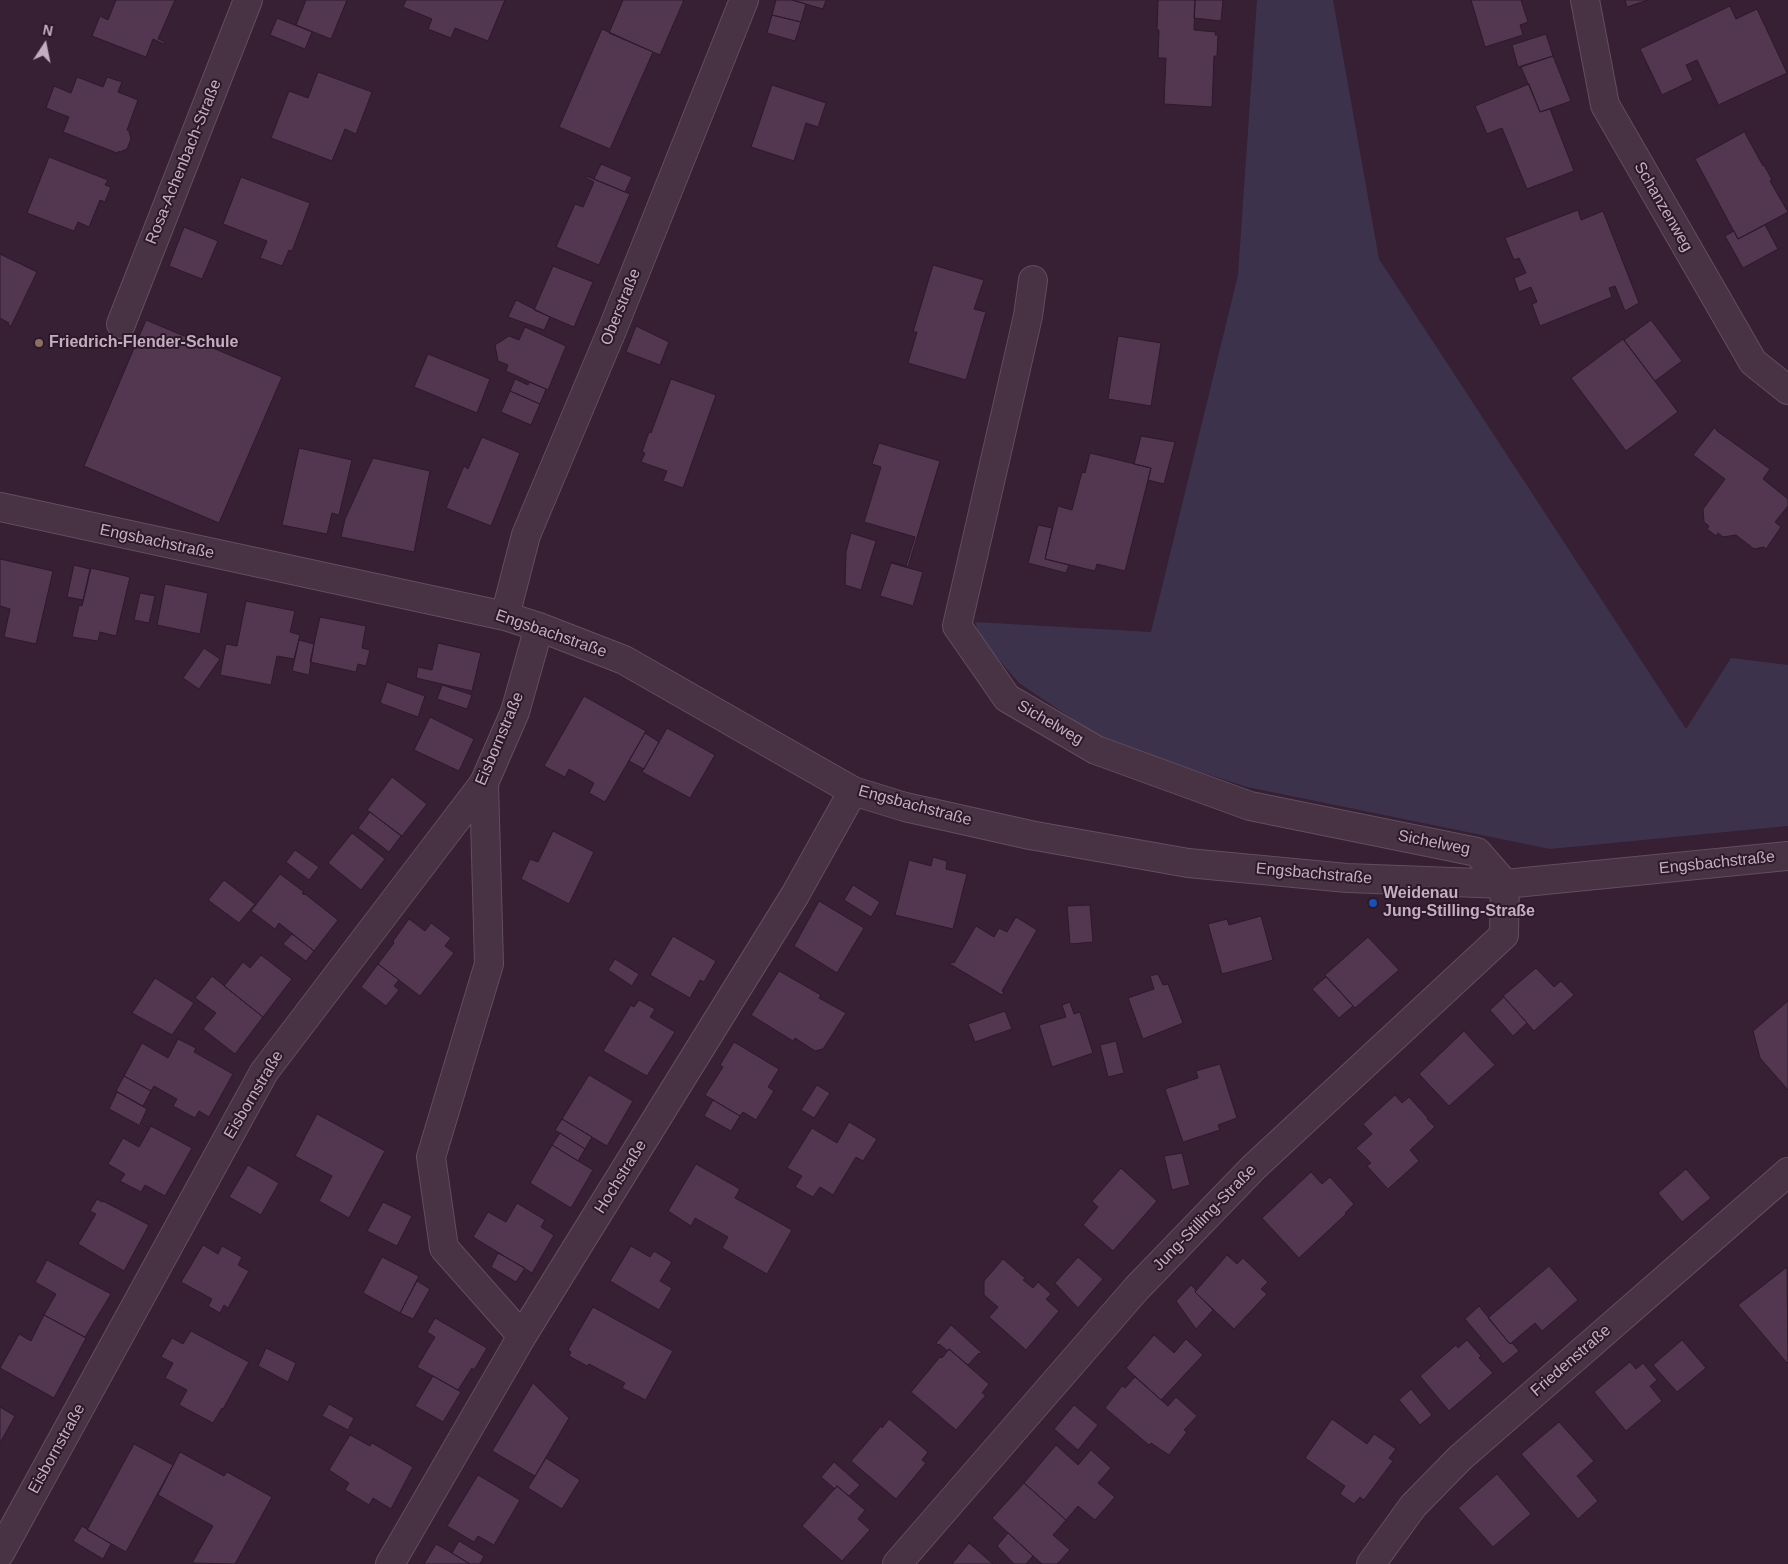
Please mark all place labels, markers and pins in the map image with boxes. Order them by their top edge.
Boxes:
place label: Friedrich-Flender-Schule [49,333,238,353]
marker: Friedrich-Flender-Schule [33,337,45,349]
place label: Weidenau Jung-Stilling-Straße [1383,884,1535,922]
marker: Weidenau Jung-Stilling-Straße [1367,897,1379,909]

